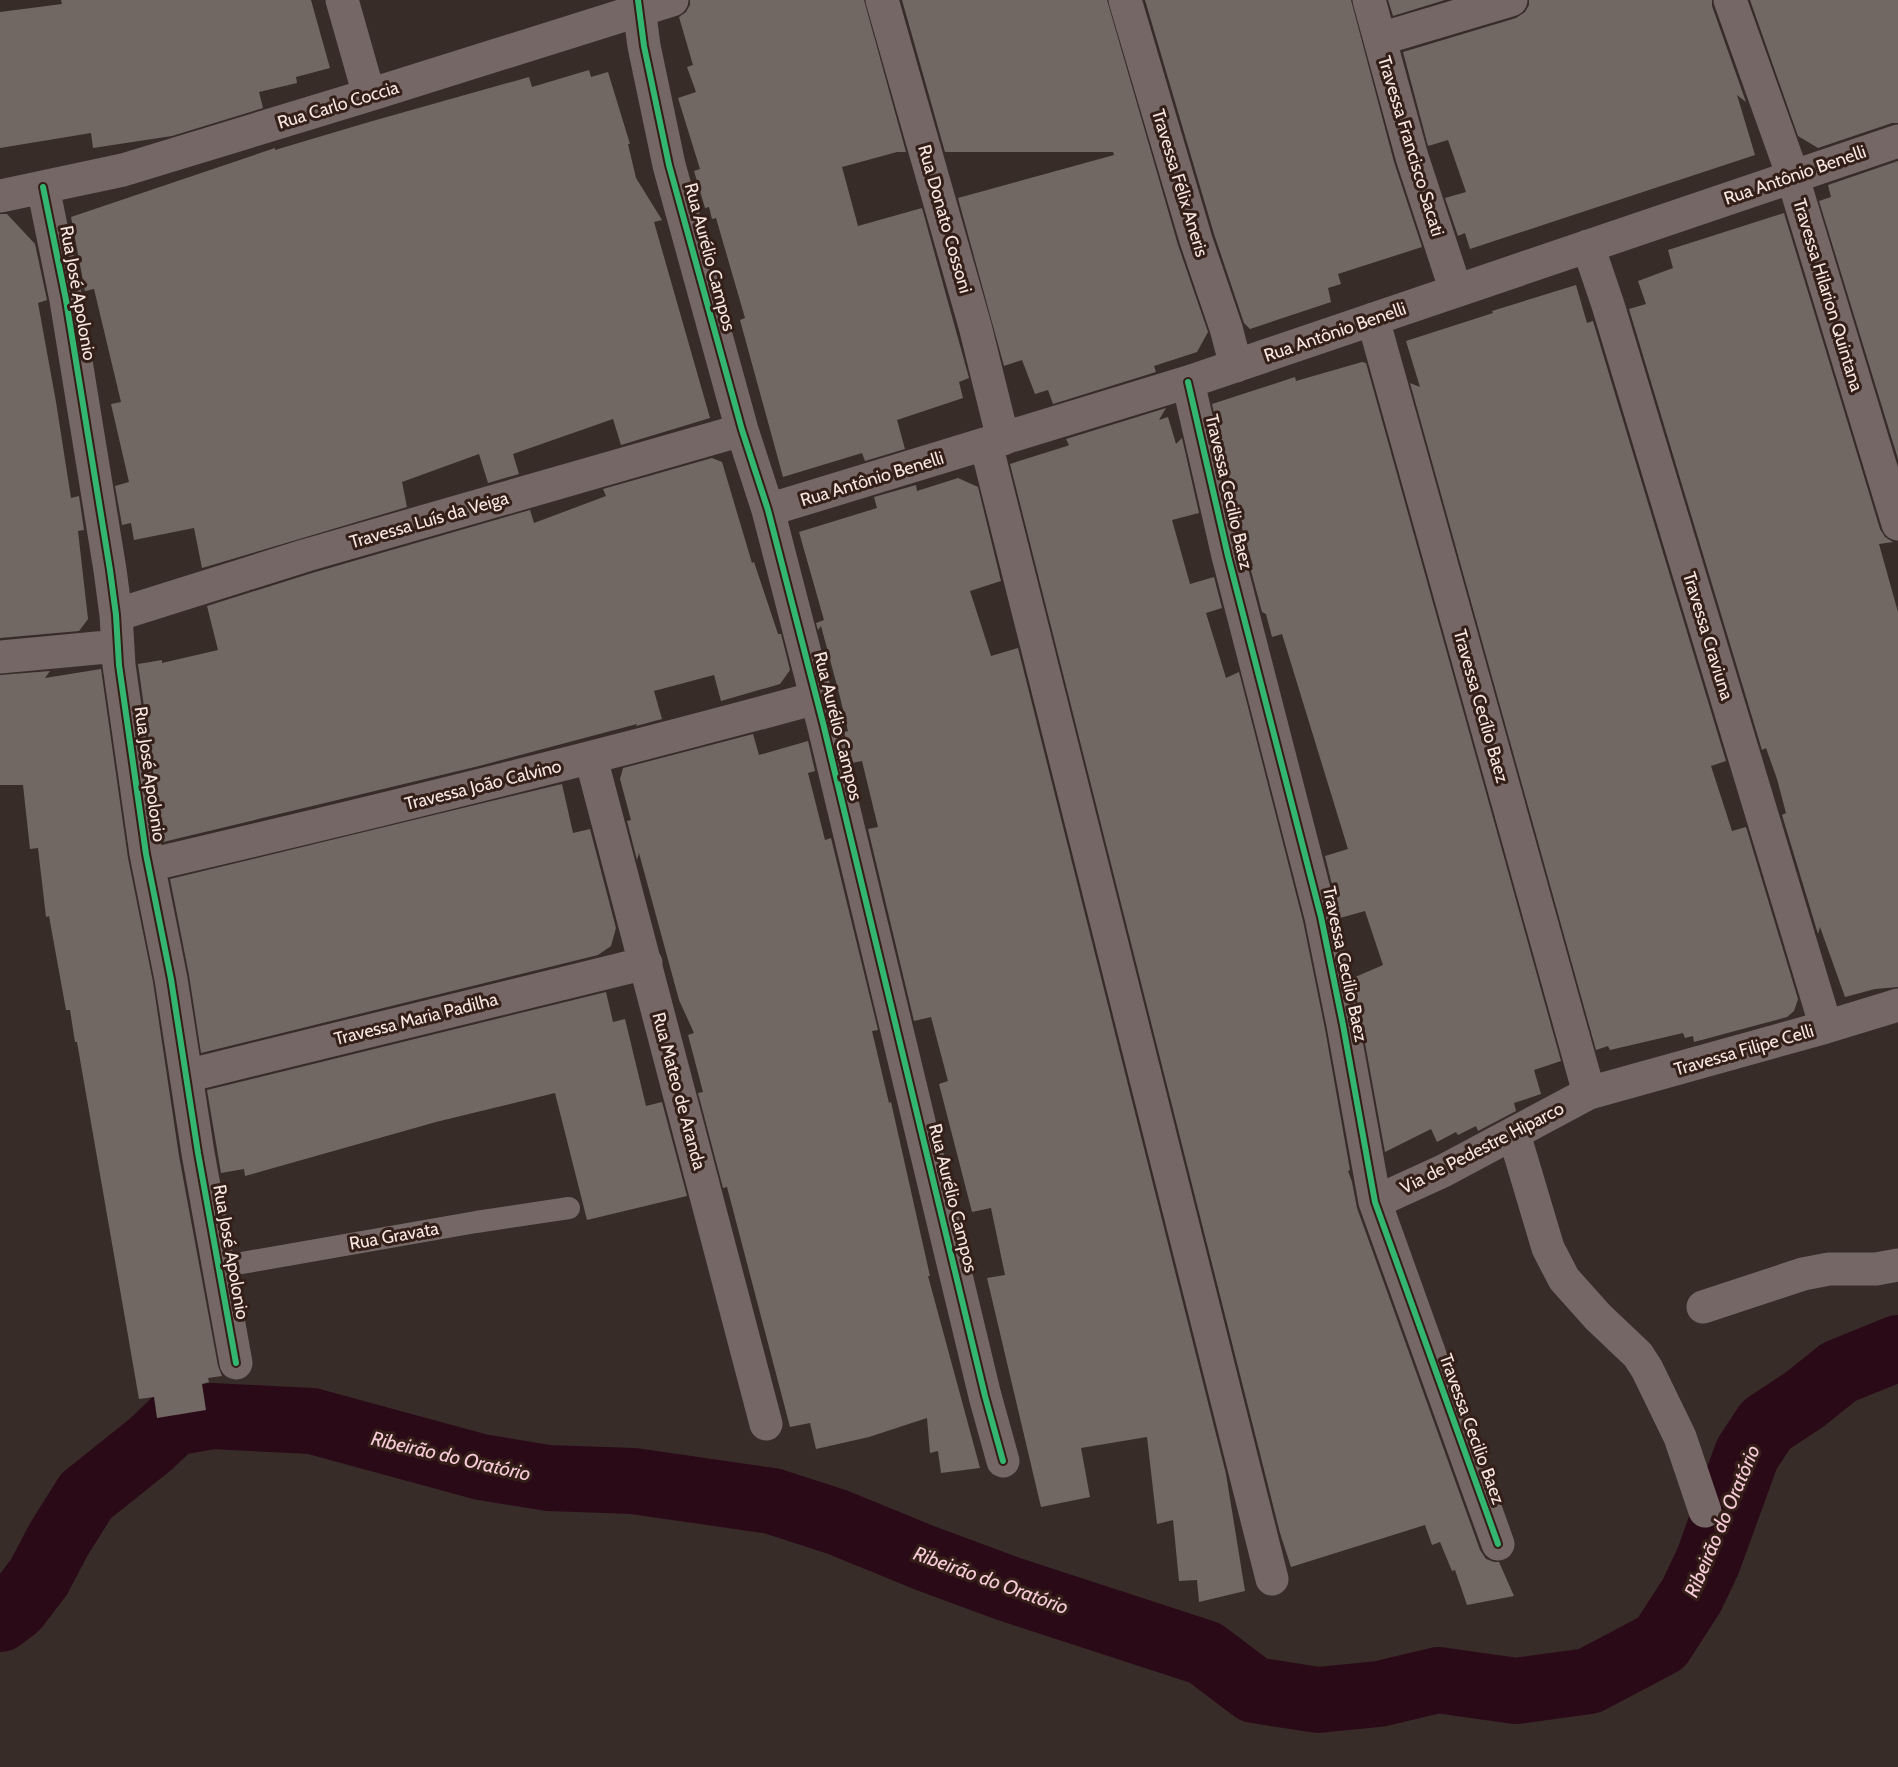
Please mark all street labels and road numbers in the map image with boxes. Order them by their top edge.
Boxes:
street label: Travessa Francisco Sacati [1373,53,1449,239]
street label: Rua Carlo Coccia [275,76,402,134]
street label: Travessa Félix Aneris [1147,107,1213,259]
street label: Rua Antônio Benelli [1721,140,1869,210]
street label: Rua Donato Cossoni [913,142,977,296]
street label: Rua Aurélio Campos [680,180,740,334]
street label: Travessa Hilarion Quintana [1788,196,1868,394]
street label: Rua José Apolonio [55,224,101,362]
street label: Rua Antônio Benelli [1261,297,1409,367]
street label: Travessa Cecilio Baez [1200,412,1258,572]
street label: Rua Antônio Benelli [798,447,946,511]
street label: Travessa Luís da Veiga [347,487,511,553]
street label: Travessa Craviuna [1678,569,1738,703]
street label: Travessa Cecílio Baez [1449,627,1514,786]
street label: Rua Aurélio Campos [809,649,867,803]
street label: Rua José Apolonio [130,705,170,843]
street label: Travessa João Calvino [402,755,564,815]
street label: Travessa Cecilio Baez [1318,884,1372,1044]
street label: Travessa Maria Padilha [332,988,500,1050]
street label: Rua Mateo de Aranda [647,1010,711,1172]
street label: Travessa Filipe Celli [1672,1020,1816,1080]
street label: Via de Pedestre Hiparco [1397,1097,1568,1199]
street label: Rua Aurélio Campos [924,1121,982,1275]
street label: Rua José Apolonio [208,1183,254,1321]
street label: Rua Gravata [348,1217,441,1255]
street label: Travessa Cecilio Baez [1435,1351,1510,1508]

